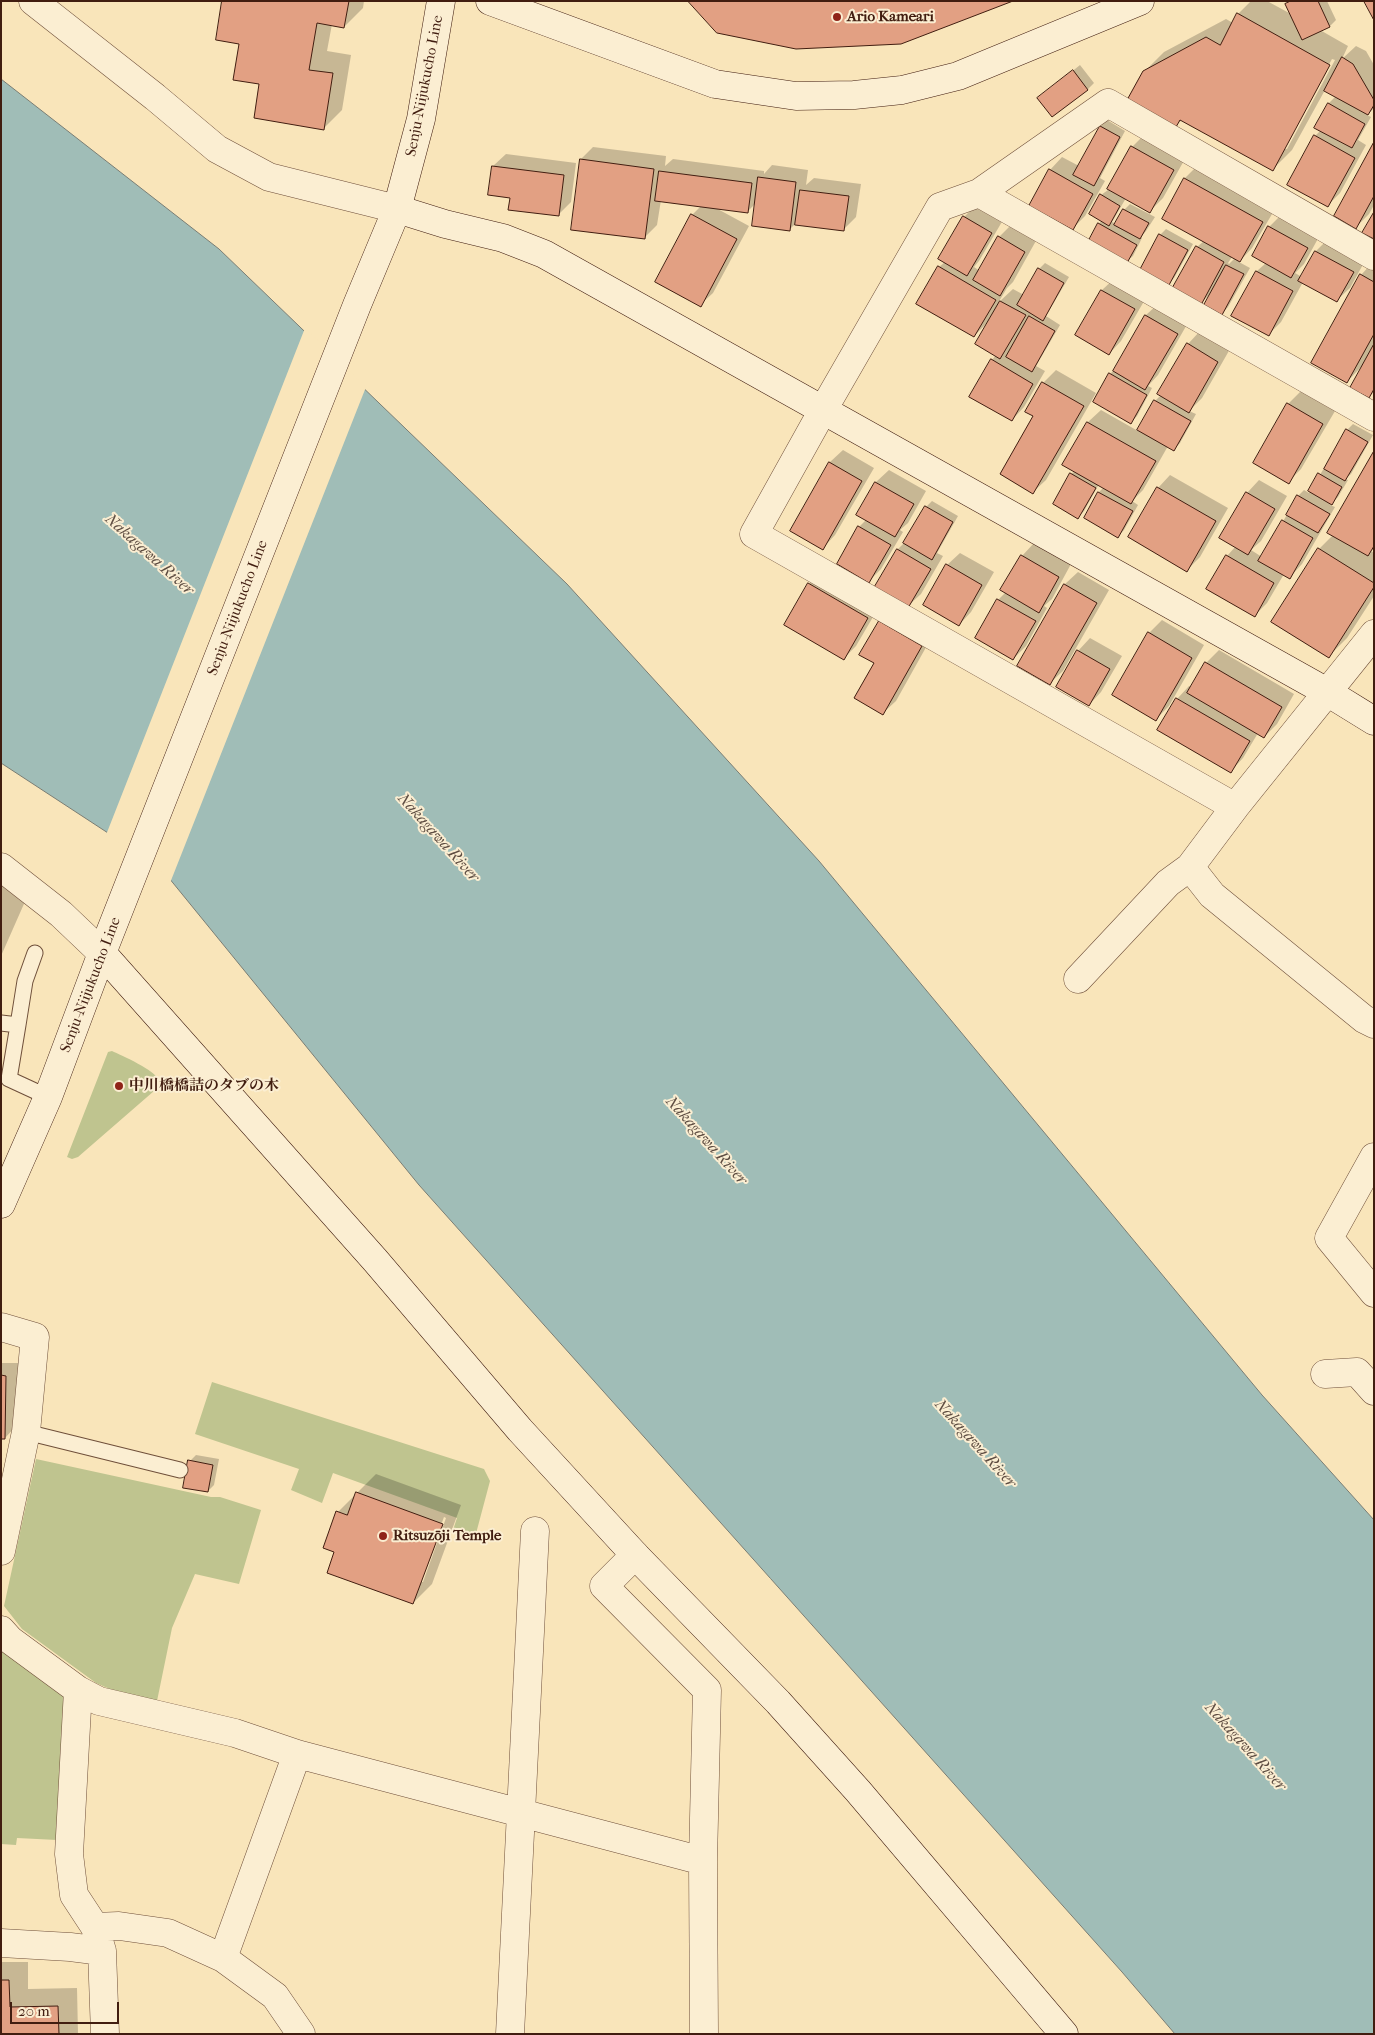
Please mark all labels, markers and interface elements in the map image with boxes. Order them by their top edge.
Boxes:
place label: Ario Kameari [847,8,934,26]
marker: Ario Kameari [831,11,843,23]
street label: Senju-Niijukucho Line [402,14,448,158]
water label: Nakagawa River [101,510,197,600]
street label: Senju-Niijukucho Line [204,538,272,678]
water label: Nakagawa River [393,790,483,886]
street label: Senju-Niijukucho Line [57,915,125,1055]
place label: 中川橋橋詰のタブの木 [129,1077,279,1095]
marker: 中川橋橋詰のタブの木 [113,1080,125,1092]
water label: Nakagawa River [661,1093,751,1189]
water label: Nakagawa River [930,1396,1020,1492]
place label: Ritsuzōji Temple [393,1527,502,1545]
marker: Ritsuzōji Temple [377,1530,389,1542]
water label: Nakagawa River [1200,1699,1290,1795]
scale bar [12,1992,121,2024]
text: 20 m [18,2002,50,2020]

